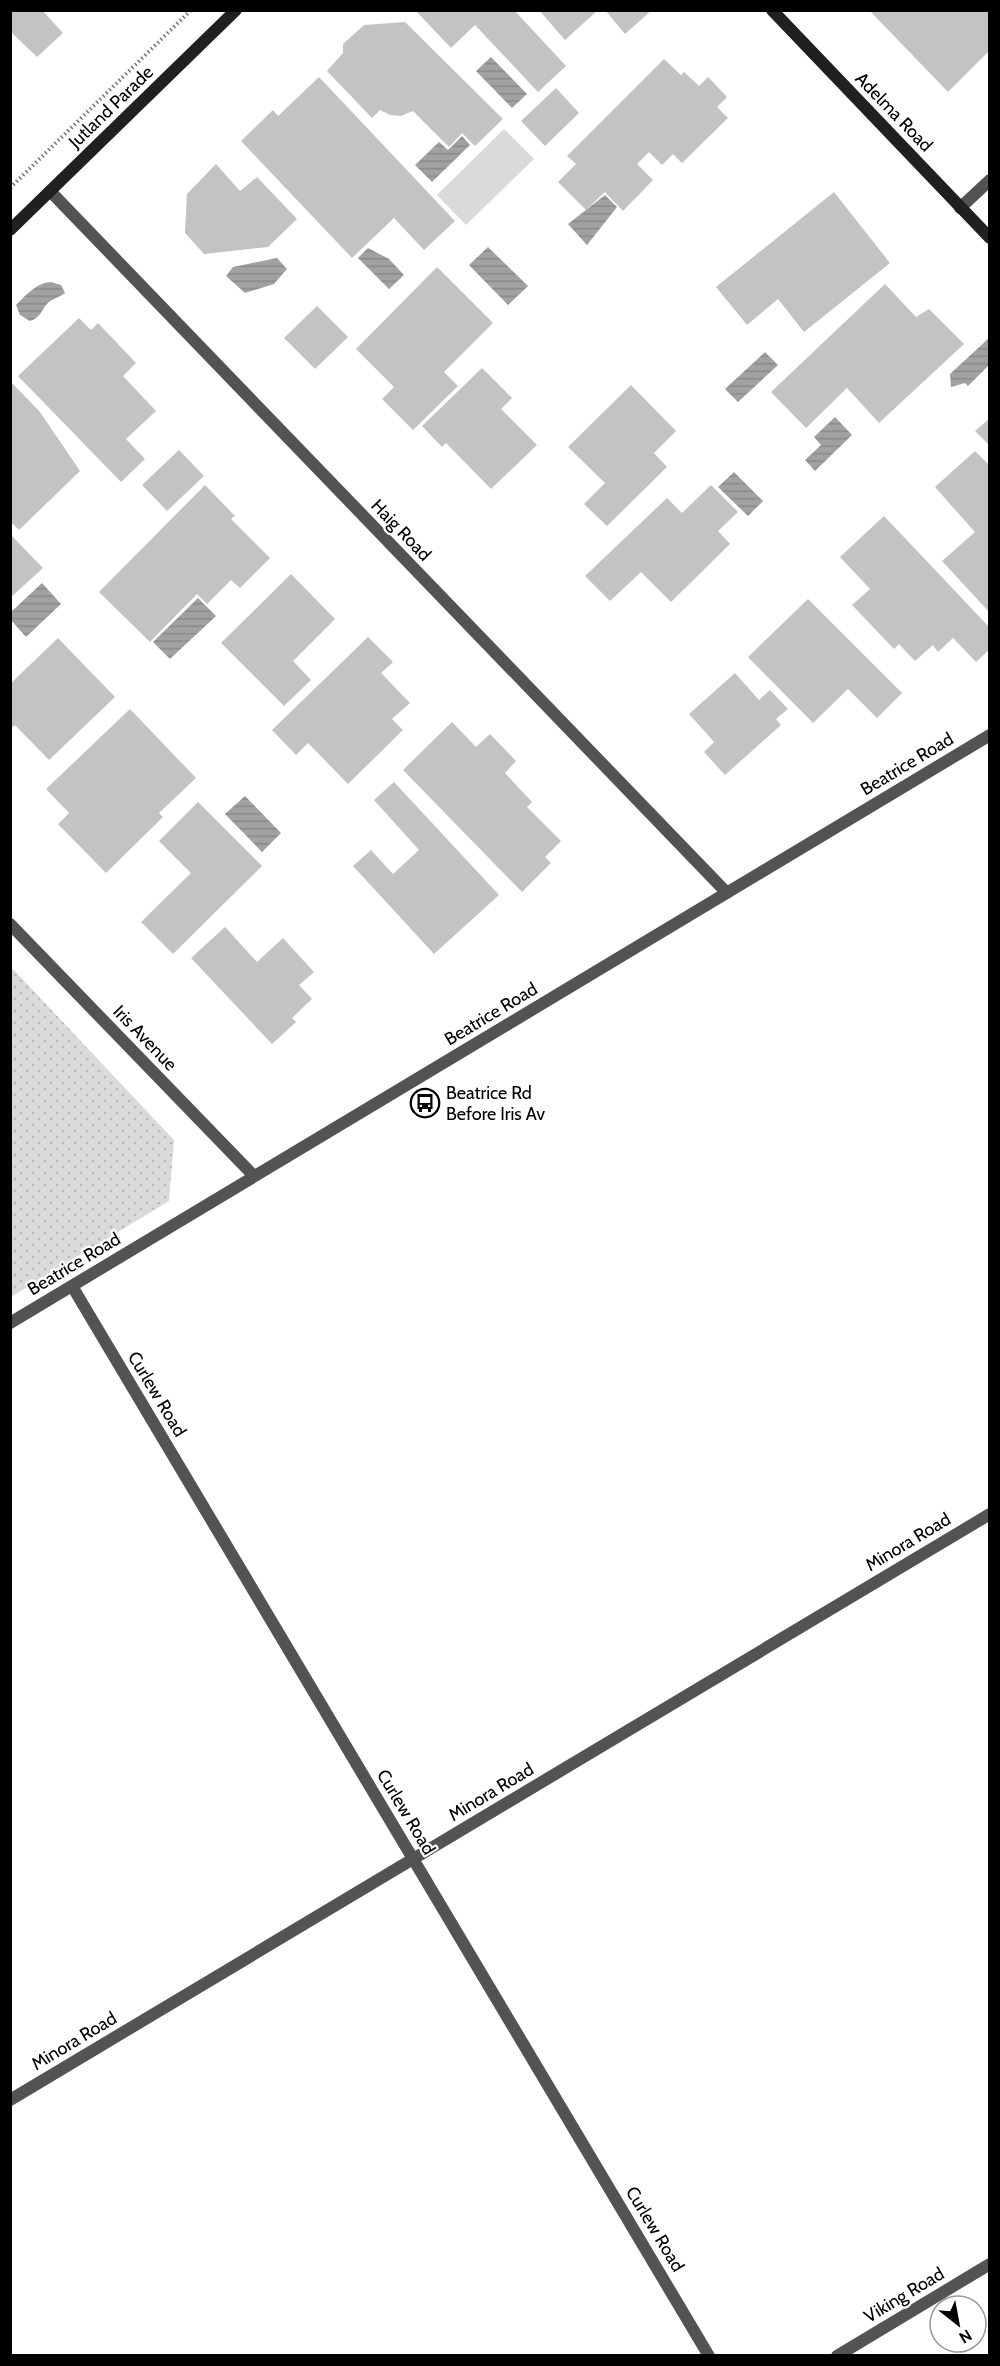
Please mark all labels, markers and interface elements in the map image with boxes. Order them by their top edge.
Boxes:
street label: Jutland Parade [63,61,158,153]
street label: Adelma Road [851,68,937,156]
street label: Haig Road [366,495,436,565]
street label: Beatrice Road [857,728,957,800]
street label: Beatrice Road [441,978,541,1050]
street label: Iris Avenue [108,1001,182,1075]
place label: Beatrice Rd Before Iris Av [446,1082,545,1125]
bus stop icon: Beatrice Rd Before Iris Av [409,1087,441,1119]
street label: Beatrice Road [24,1228,124,1300]
street label: Curlew Road [123,1347,191,1441]
street label: Minora Road [861,1508,955,1576]
street label: Minora Road [444,1758,538,1826]
street label: Curlew Road [372,1765,440,1859]
street label: Minora Road [27,2007,121,2075]
street label: Curlew Road [621,2182,689,2276]
street label: Viking Road [860,2262,948,2328]
north arrow [928,2294,988,2354]
text: N [956,2325,975,2347]

